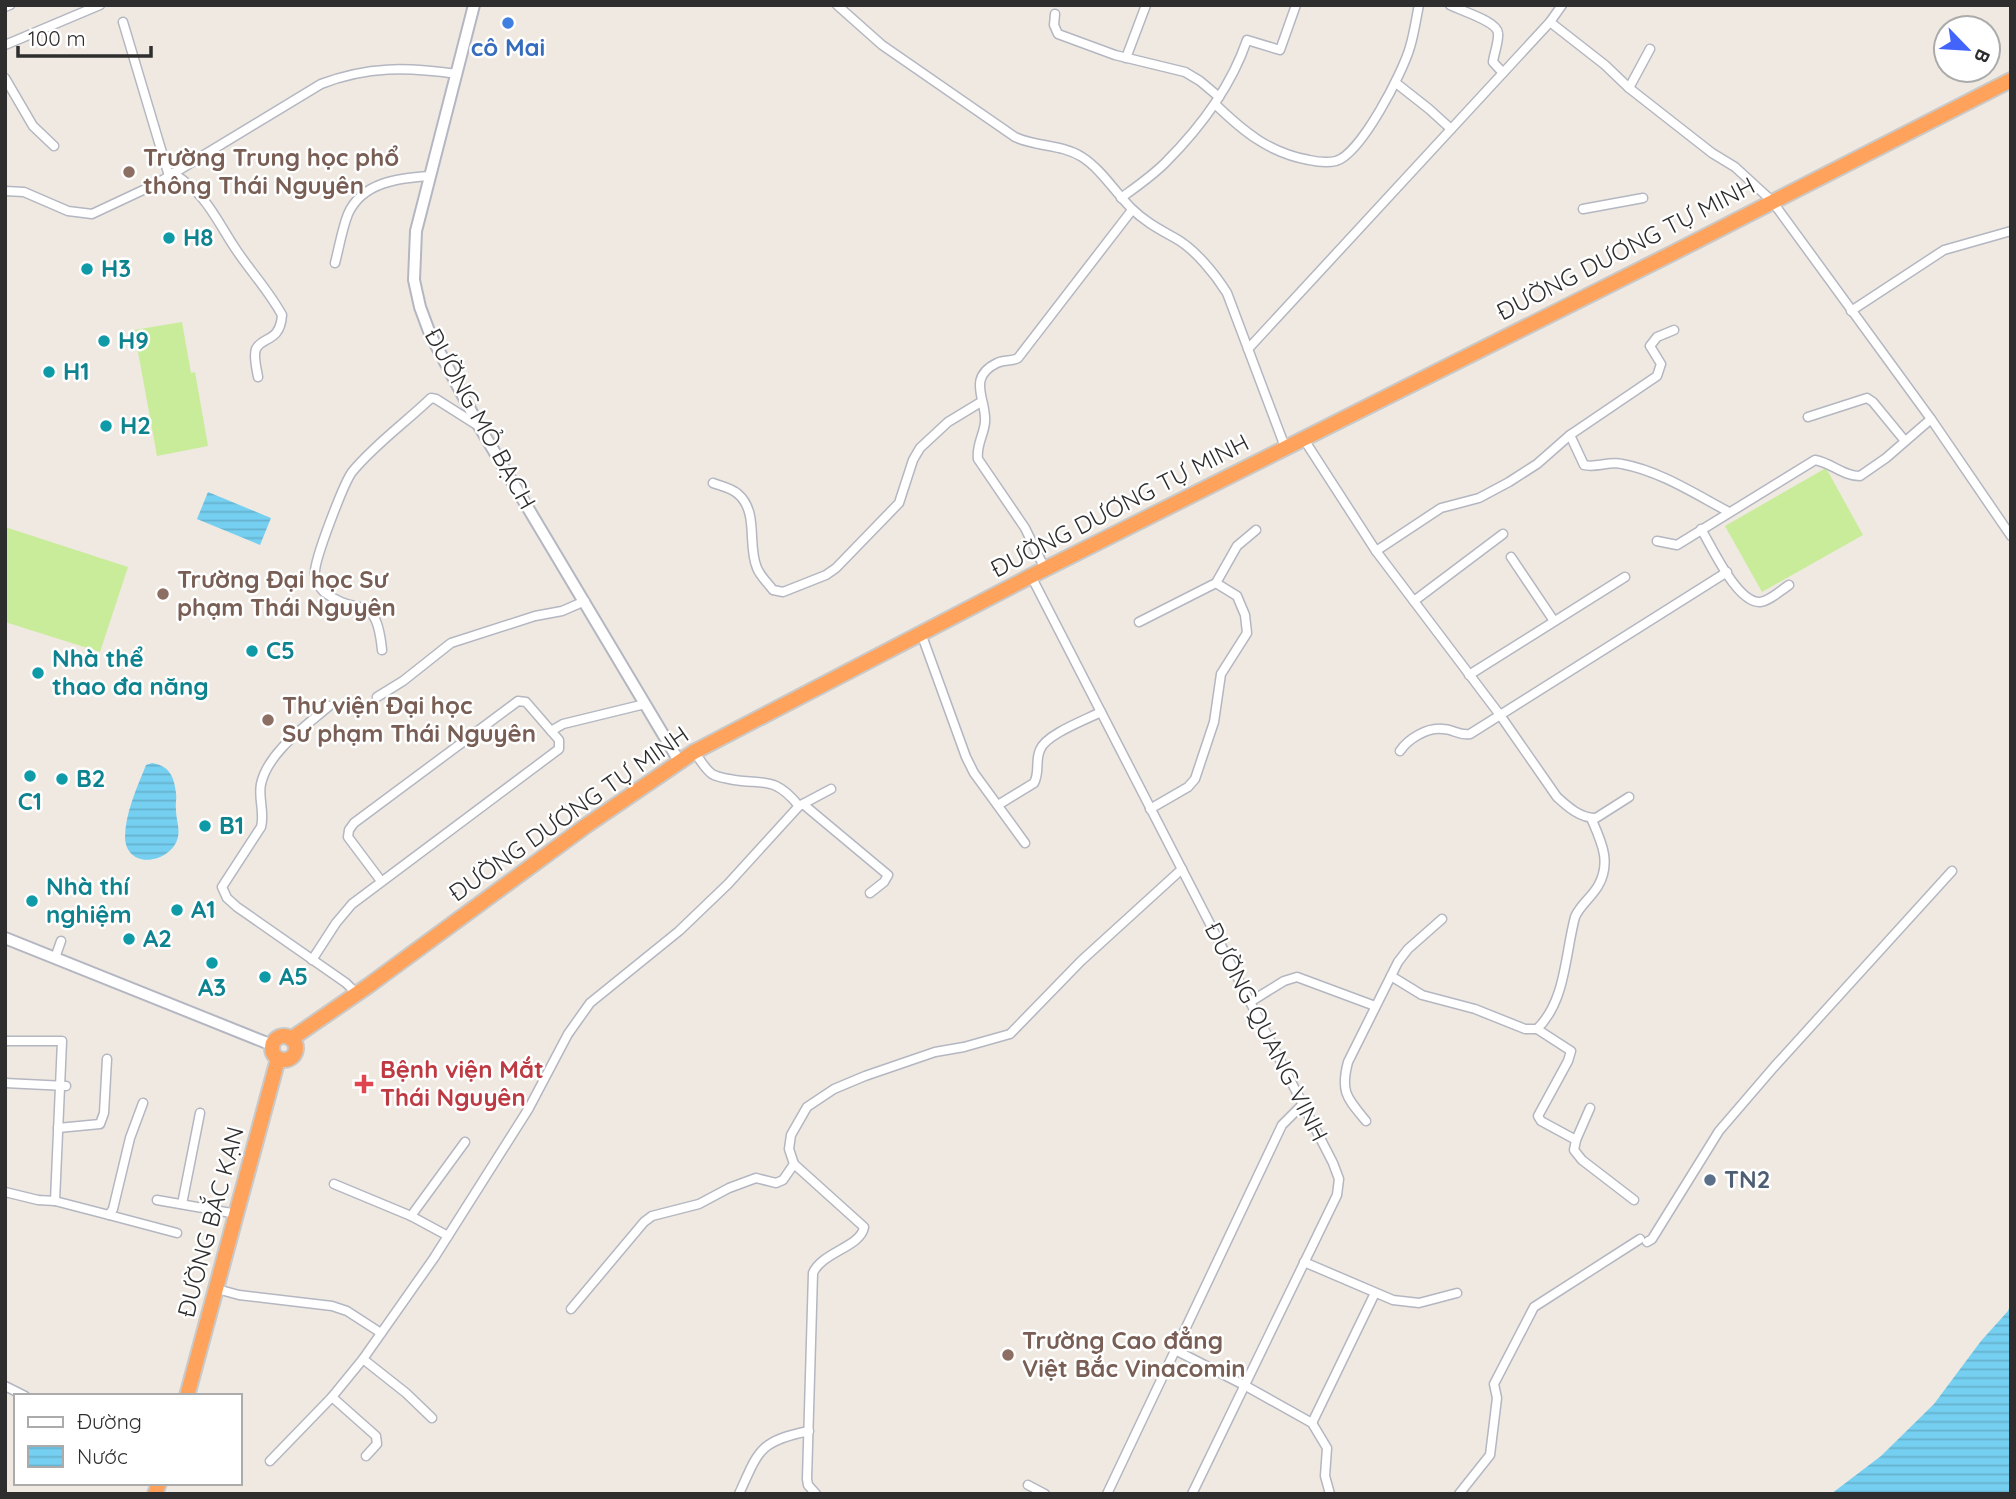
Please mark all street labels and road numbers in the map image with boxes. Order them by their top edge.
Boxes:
street label: ĐƯỜNG DƯƠNG TỰ MINH [1491,170,1760,326]
street label: ĐƯỜNG MỎ BẠCH [419,323,543,514]
street label: ĐƯỜNG DƯƠNG TỰ MINH [985,427,1254,583]
street label: ĐƯỜNG DƯƠNG TỰ MINH [443,719,694,907]
street label: ĐƯỜNG QUANG VINH [1199,917,1335,1146]
street label: ĐƯỜNG BẮC KẠN [167,1122,250,1320]

